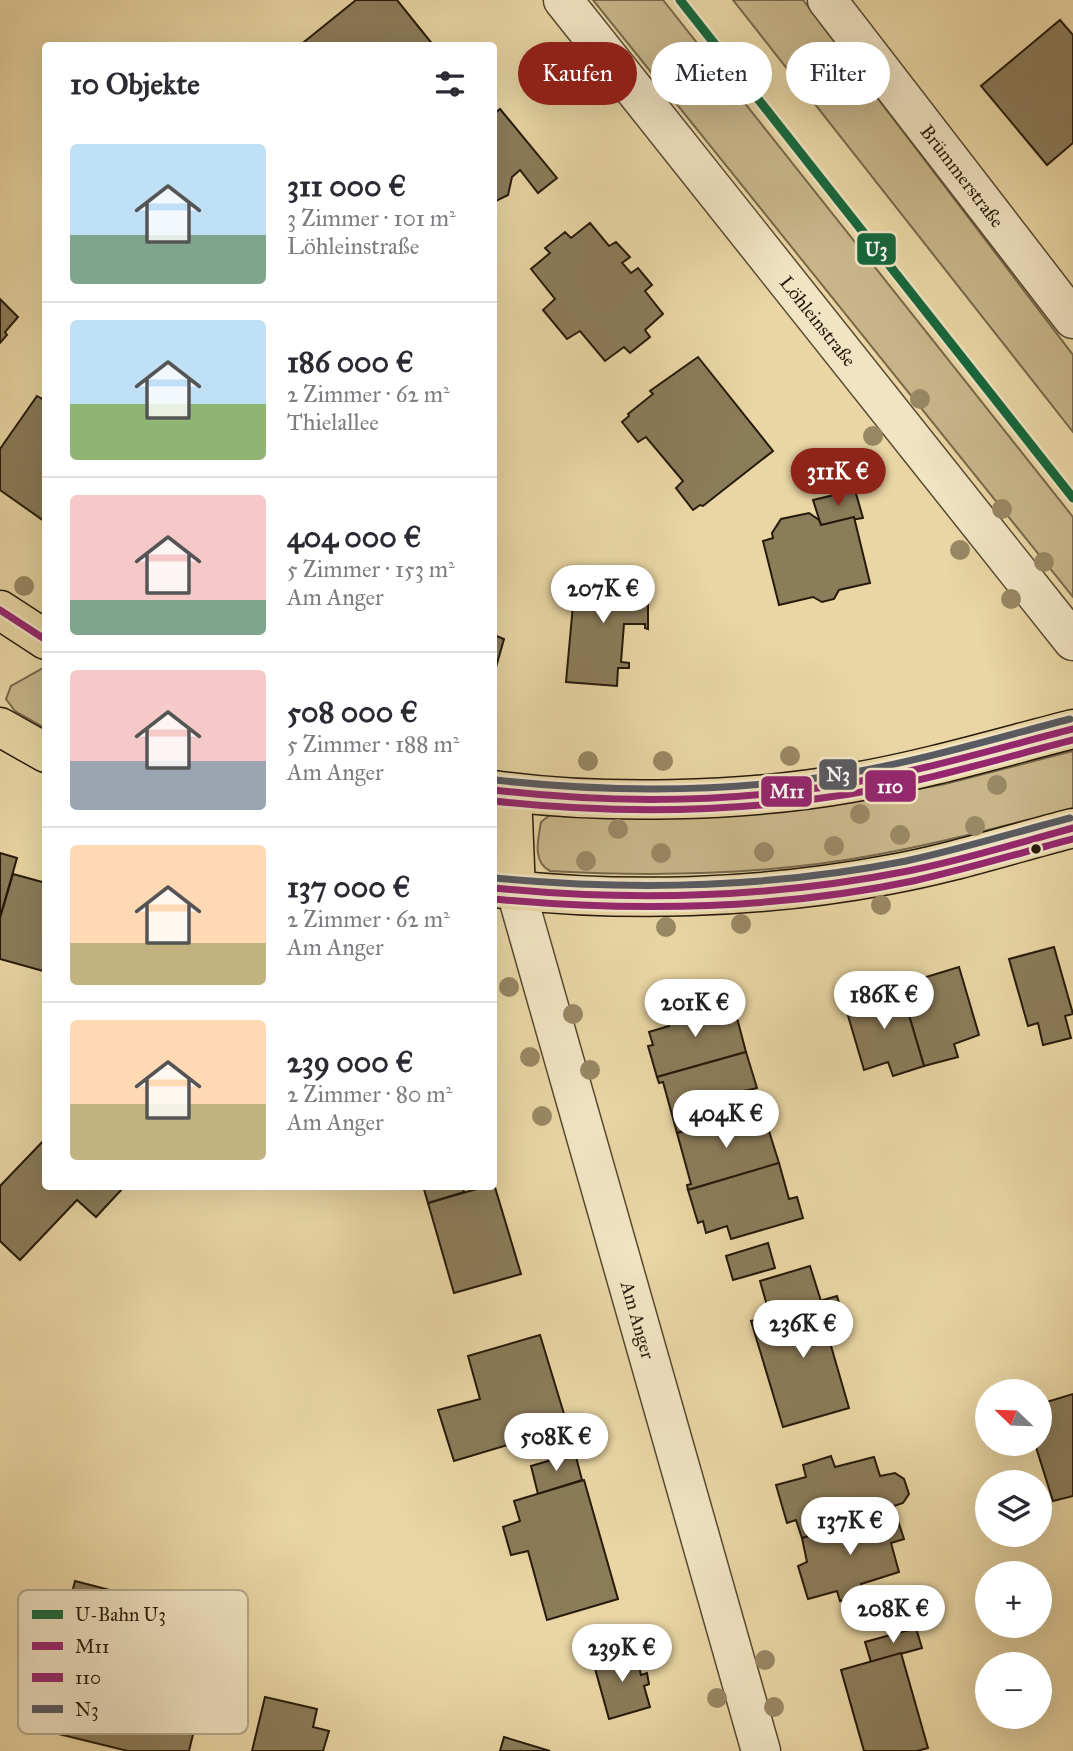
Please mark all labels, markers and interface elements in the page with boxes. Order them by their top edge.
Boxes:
chip: Kaufen [518,42,637,105]
chip: Mieten [651,42,772,105]
chip: Filter [786,42,890,105]
icon: filters [431,65,469,103]
text: 10 Objekte [70,66,200,102]
street label: Brümmerstraße [916,120,1009,232]
text: 311 000 € [287,168,406,204]
icon: home [126,172,210,256]
text: 3 Zimmer · 101 m² [287,204,456,232]
text: Löhleinstraße [287,232,419,260]
line badge: U3 [856,232,897,266]
text: U3 [865,238,887,262]
street label: Löhleinstraße [775,271,861,371]
text: 186 000 € [287,344,414,380]
icon: home [126,348,210,432]
text: 2 Zimmer · 62 m² [287,380,450,408]
text: Thielallee [287,408,379,436]
pin: 311K € [781,448,895,508]
text: 311K € [807,457,869,485]
text: 404 000 € [287,519,421,555]
icon: home [126,523,210,607]
text: 5 Zimmer · 153 m² [287,555,455,583]
pin: 207K € [546,566,660,625]
text: 207K € [567,574,639,602]
text: Am Anger [287,583,384,611]
text: 508 000 € [287,694,418,730]
icon: home [126,698,210,782]
text: 5 Zimmer · 188 m² [287,730,460,758]
text: Am Anger [287,758,384,786]
line badge: N3 [818,758,858,791]
text: N3 [826,763,850,787]
line badge: 110 [864,769,917,803]
line badge: M11 [760,775,813,808]
text: 110 [877,775,903,798]
text: M11 [770,780,805,803]
unlabelled marker [1029,842,1043,856]
text: 137 000 € [287,869,410,905]
icon: home [126,873,210,957]
text: 2 Zimmer · 62 m² [287,905,450,933]
text: Am Anger [287,933,384,961]
pin: 186K € [827,972,941,1031]
pin: 201K € [638,979,752,1039]
text: 186K € [850,980,918,1008]
text: 201K € [661,988,729,1016]
text: 239 000 € [287,1044,413,1080]
icon: home [126,1048,210,1132]
text: 2 Zimmer · 80 m² [287,1080,452,1108]
pin: 404K € [669,1090,783,1150]
text: 404K € [689,1099,763,1127]
text: Am Anger [287,1108,384,1136]
street label: Am Anger [616,1277,660,1362]
pin: 236K € [746,1300,860,1360]
text: 236K € [769,1309,837,1337]
north arrow [975,1379,1052,1456]
map controls [975,1379,1052,1729]
pin: 508K € [499,1414,613,1473]
text: 508K € [520,1422,592,1450]
button: layers [975,1470,1052,1547]
pin: 137K € [793,1498,907,1557]
text: 137K € [817,1506,883,1534]
button: + [975,1561,1052,1638]
pin: 208K € [836,1586,950,1645]
legend [18,1590,248,1734]
text: 208K € [857,1594,929,1622]
text: U-Bahn U3 [75,1603,166,1626]
pin: 239K € [565,1624,679,1684]
text: 239K € [588,1633,656,1661]
text: M11 [75,1635,110,1658]
button: − [975,1652,1052,1729]
text: 110 [75,1666,101,1689]
text: N3 [75,1698,99,1721]

